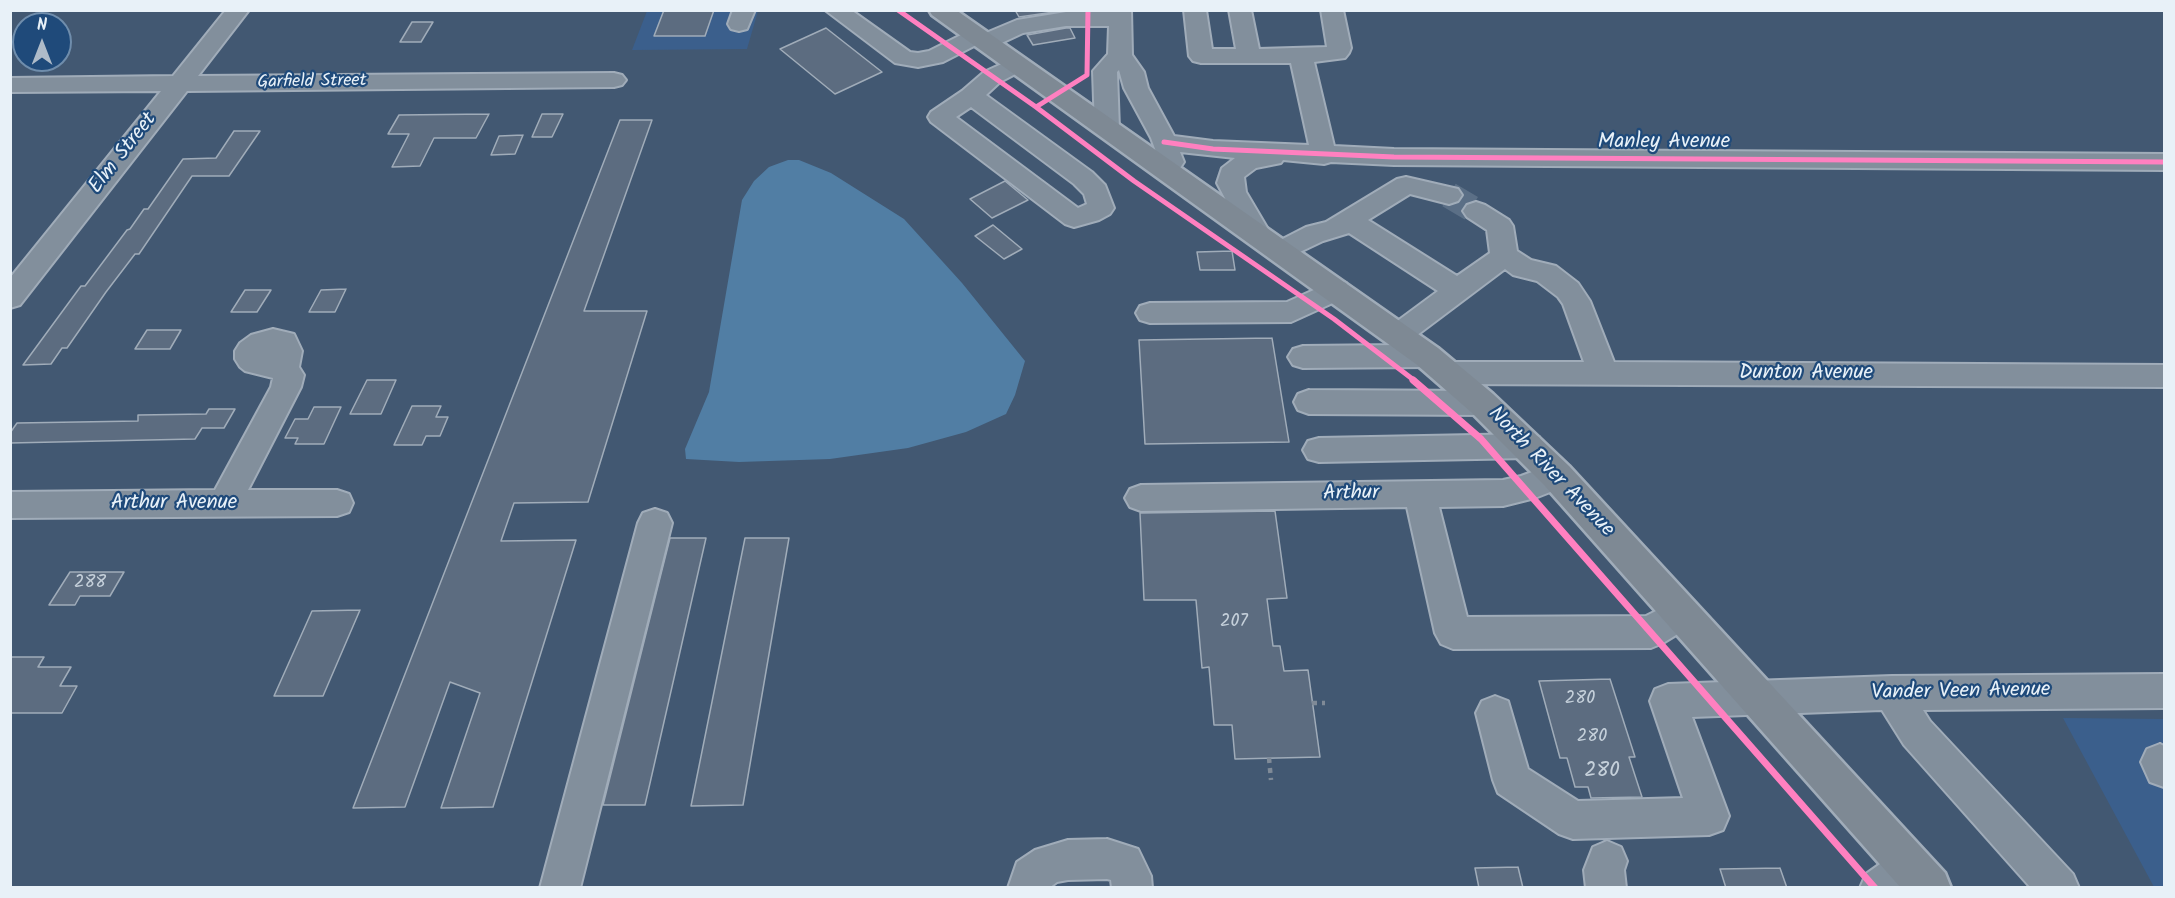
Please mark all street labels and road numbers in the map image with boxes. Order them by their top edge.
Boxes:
street label: Garfield Street [257,71,367,95]
street label: Elm Street [85,108,163,200]
street label: Manley Avenue [1598,130,1730,156]
street label: Dunton Avenue [1739,361,1873,387]
street label: North River Avenue [1481,403,1619,543]
street label: Arthur [1323,482,1379,508]
street label: Arthur Avenue [111,491,237,517]
street label: Vander Veen Avenue [1871,679,2051,707]

